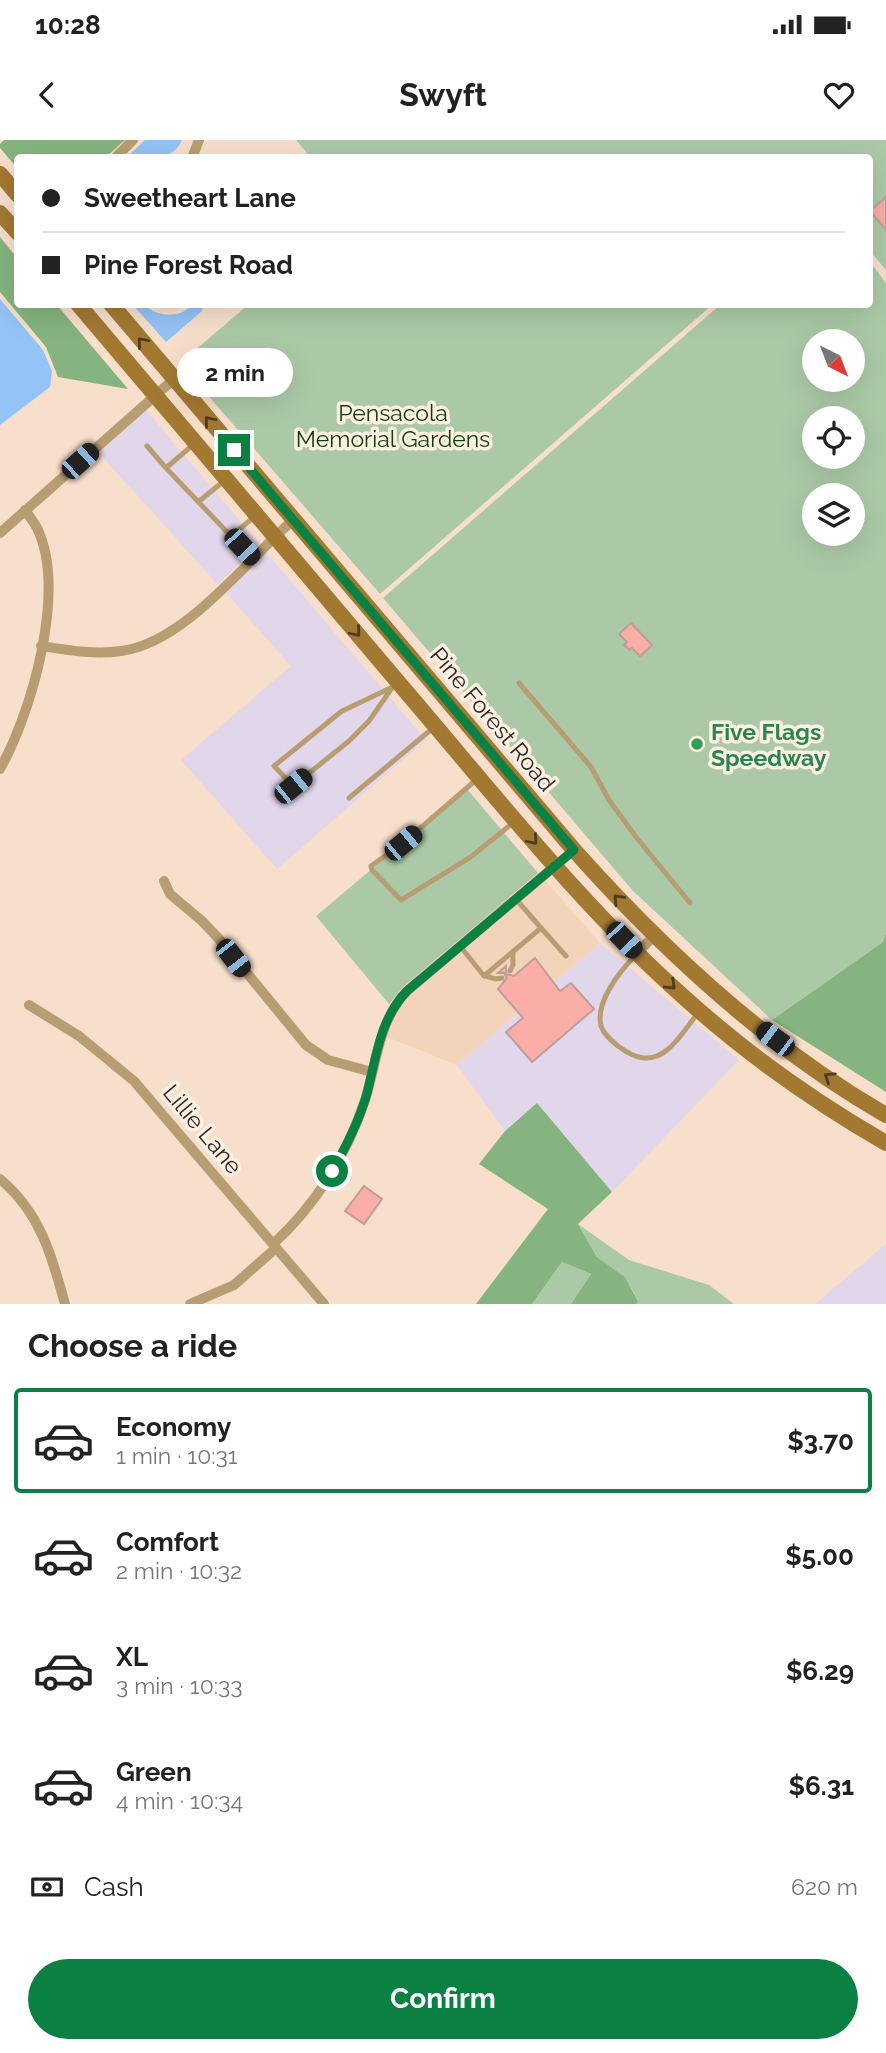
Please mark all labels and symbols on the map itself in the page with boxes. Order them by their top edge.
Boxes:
north arrow [802,329,864,392]
one-way arrow [138,337,150,350]
callout: 2 min [176,348,292,398]
park label: Pensacola Memorial Gardens [296,399,490,452]
one-way arrow [205,416,218,429]
route end [218,434,250,466]
car [58,439,103,483]
car [220,524,265,570]
one-way arrow [348,623,360,636]
street label: Pine Forest Road [425,642,561,796]
place label: Five Flags Speedway [711,718,827,771]
marker: Five Flags Speedway [689,736,705,752]
car [271,765,316,807]
car [381,821,426,865]
one-way arrow [525,832,537,845]
one-way arrow [614,894,627,907]
car [602,918,647,962]
car [212,935,255,981]
one-way arrow [663,977,676,990]
car [752,1018,799,1060]
one-way arrow [824,1073,837,1086]
street label: Lillie Lane [158,1079,248,1179]
route start [316,1155,348,1187]

